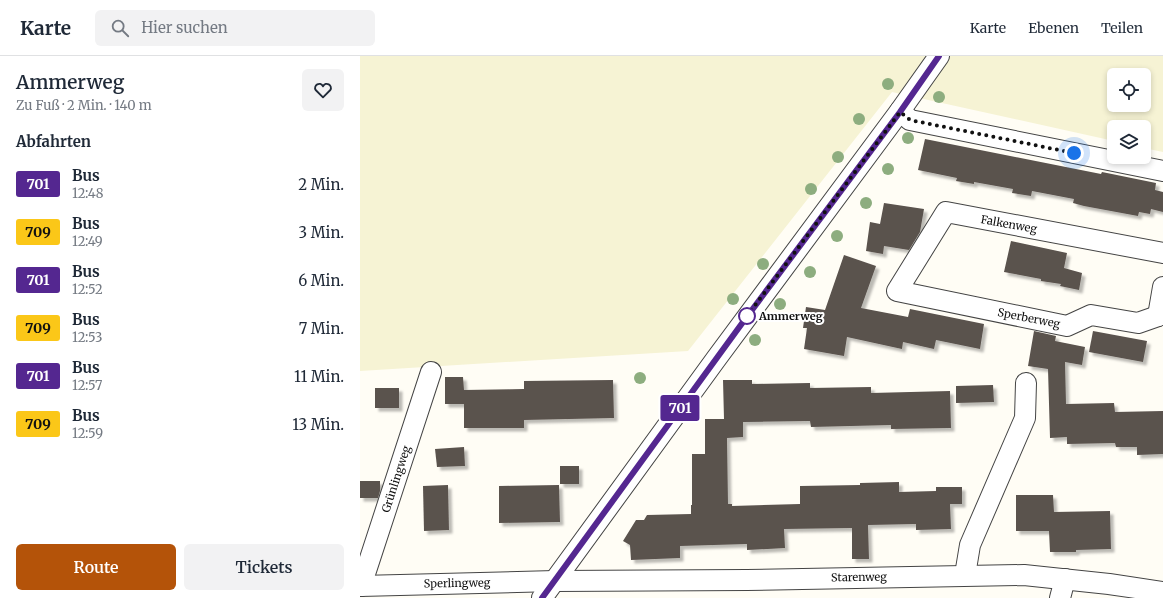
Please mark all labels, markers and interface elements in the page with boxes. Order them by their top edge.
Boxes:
search box [95,10,375,46]
text: Karte [20,16,71,40]
icon: search [109,17,131,39]
text: Hier suchen [141,18,228,37]
text: Karte [970,19,1006,37]
text: Ebenen [1028,19,1079,37]
text: Teilen [1101,19,1143,37]
map controls [1107,68,1151,164]
button: locate [1107,68,1151,112]
button: heart [302,69,344,111]
text: Ammerweg [16,70,124,94]
text: Zu Fuß · 2 Min. · 140 m [16,97,152,114]
button: layers [1107,120,1151,164]
text: Abfahrten [16,132,91,151]
your location [1064,143,1084,163]
text: Bus [72,166,100,185]
text: 701 [26,175,50,193]
text: 2 Min. [298,175,344,194]
text: 12:48 [72,185,103,202]
street label: Falkenweg [980,212,1039,236]
text: Bus [72,214,100,233]
text: 709 [25,223,51,241]
text: 3 Min. [299,223,344,242]
text: 12:49 [72,233,103,250]
text: Bus [72,262,100,281]
text: 701 [26,271,50,289]
text: 6 Min. [298,271,344,290]
text: 12:52 [72,281,103,298]
street label: Sperberweg [996,305,1062,331]
marker: Ammerweg [738,307,756,325]
place label: Ammerweg [758,309,823,323]
text: Bus [72,310,100,329]
text: 709 [25,319,51,337]
text: 7 Min. [299,319,344,338]
text: 12:53 [72,329,102,346]
text: Bus [72,358,100,377]
text: 701 [26,367,50,385]
text: 11 Min. [294,367,344,386]
text: 12:57 [72,377,102,394]
line badge: 701 [657,395,703,421]
text: 701 [668,399,692,417]
text: Bus [72,406,100,425]
text: 709 [25,415,51,433]
text: 13 Min. [292,415,344,434]
text: 12:59 [72,425,103,442]
street label: Grünlingweg [379,443,414,514]
button: Route [16,544,176,590]
button: Tickets [184,544,344,590]
street label: Starenweg [831,570,887,584]
street label: Sperlingweg [424,575,491,591]

